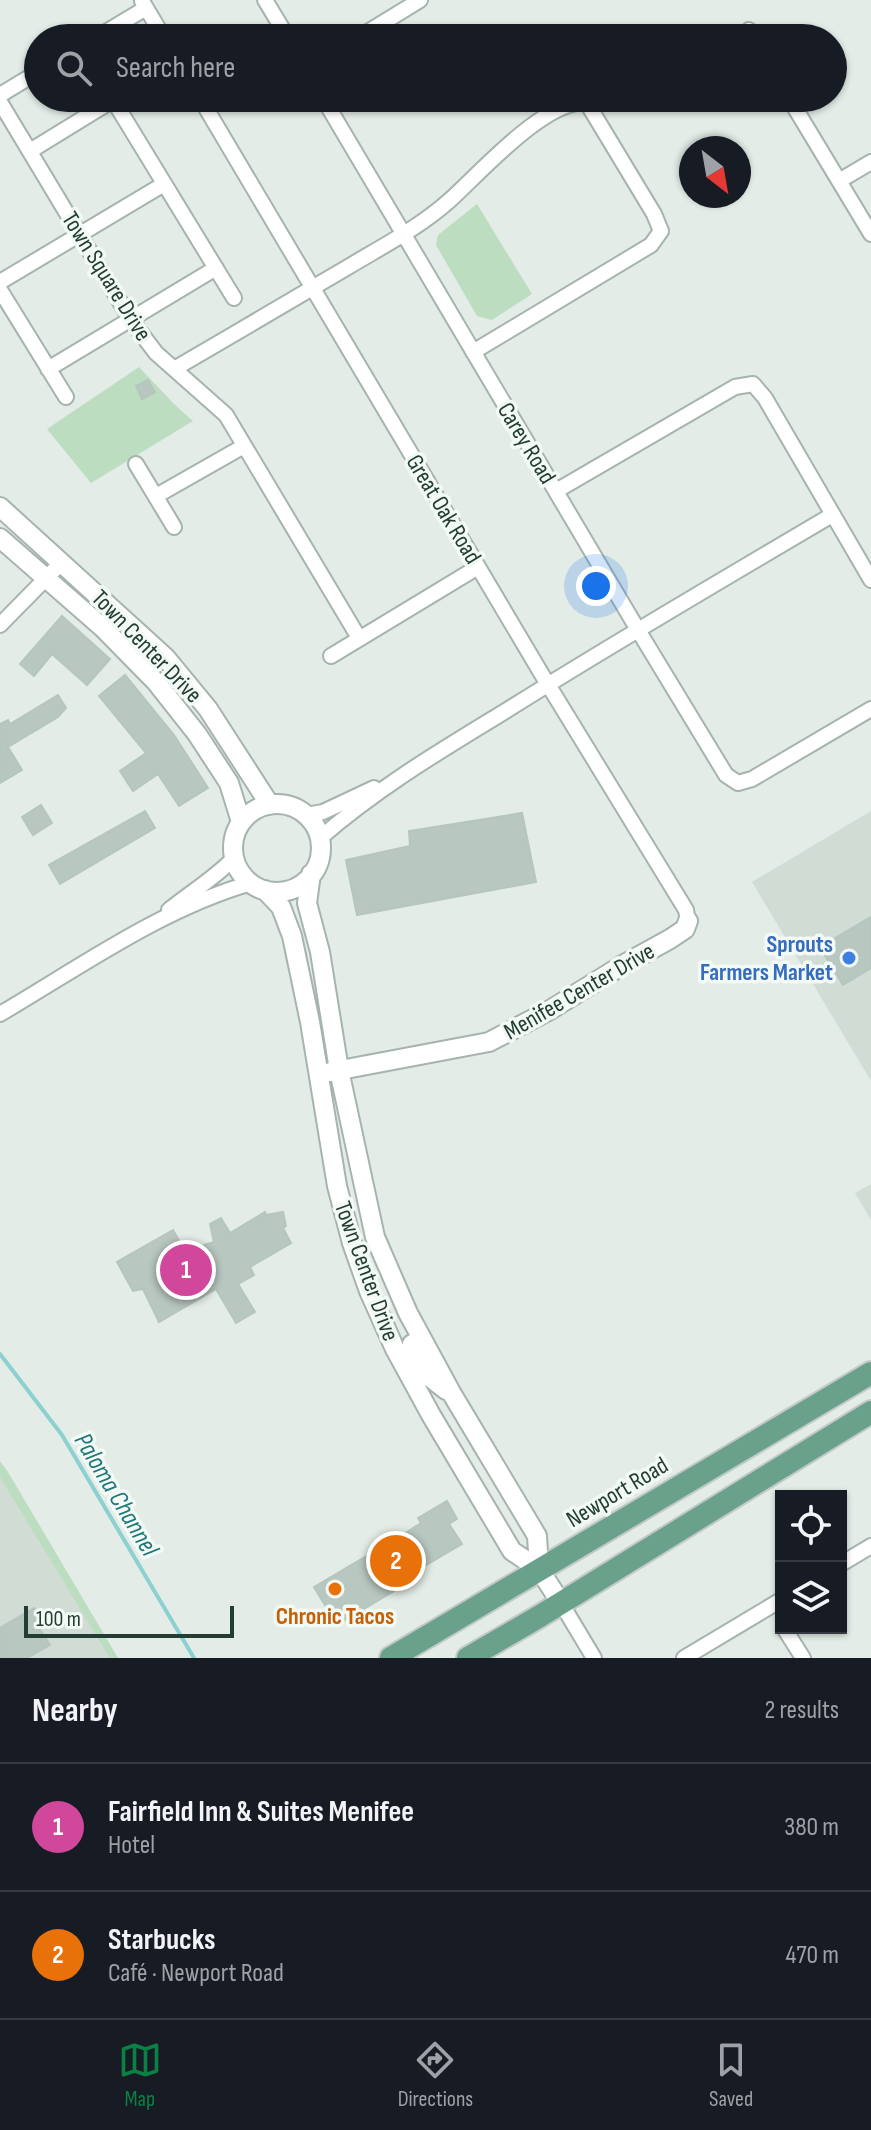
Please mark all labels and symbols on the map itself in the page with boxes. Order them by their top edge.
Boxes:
north arrow [679,136,751,208]
street label: Town Square Drive [55,206,158,346]
street label: Carey Road [491,397,562,489]
street label: Great Oak Road [400,449,488,569]
your location [576,566,616,606]
street label: Town Center Drive [85,584,208,709]
place label: Sprouts Farmers Market [700,930,833,987]
street label: Menifee Center Drive [499,937,660,1046]
marker: Sprouts Farmers Market [840,949,858,967]
street label: Town Center Drive [328,1197,405,1345]
pin: 1 [160,1240,212,1300]
water label: Paloma Channel [67,1428,165,1563]
street label: Newport Road [561,1451,673,1534]
pin: 2 [370,1531,422,1591]
marker: Chronic Tacos [326,1580,344,1598]
scale bar [24,1602,234,1638]
place label: Chronic Tacos [276,1602,394,1631]

